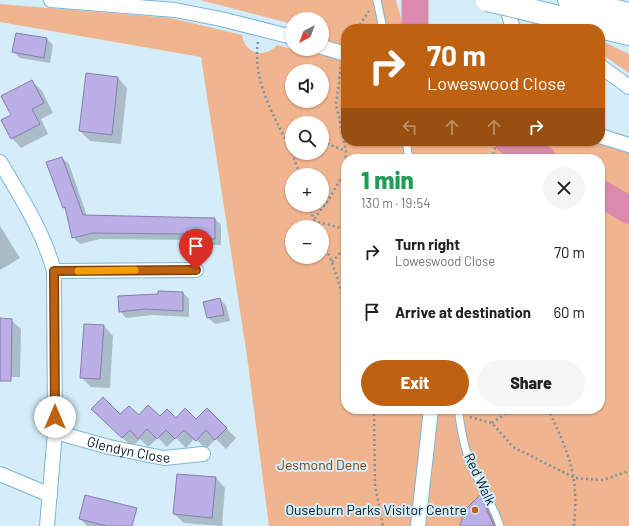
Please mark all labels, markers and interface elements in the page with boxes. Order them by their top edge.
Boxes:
north arrow [285,12,329,56]
map controls [285,12,329,264]
text: 70 m [427,38,486,72]
icon: right [361,40,413,92]
button: sound [285,64,329,108]
text: Loweswood Close [427,72,566,94]
button: search [285,116,329,160]
icon: left [399,116,421,138]
icon: ahead [441,116,463,138]
icon: ahead [483,116,505,138]
icon: right [525,116,547,138]
text: 1 min [361,165,414,194]
button: close [543,167,585,209]
button: + [285,168,329,212]
text: 130 m · 19:54 [361,195,430,211]
button: − [285,220,329,264]
pin [179,229,213,270]
icon: arrive [185,235,207,257]
text: Turn right [395,235,460,253]
icon: right [361,241,383,263]
text: 70 m [554,243,585,261]
text: Loweswood Close [395,253,495,269]
icon: arrive [361,301,383,323]
text: Arrive at destination [395,303,531,321]
text: 60 m [553,303,585,321]
button: Exit [361,360,469,406]
button: Share [477,360,585,406]
position arrow [34,396,76,438]
street label: Glendyn Close [85,432,171,466]
street label: Red Walk [461,450,500,508]
park label: Jesmond Dene [277,456,367,473]
place label: Ouseburn Parks Visitor Centre [285,501,467,518]
marker: Ouseburn Parks Visitor Centre [470,505,480,515]

